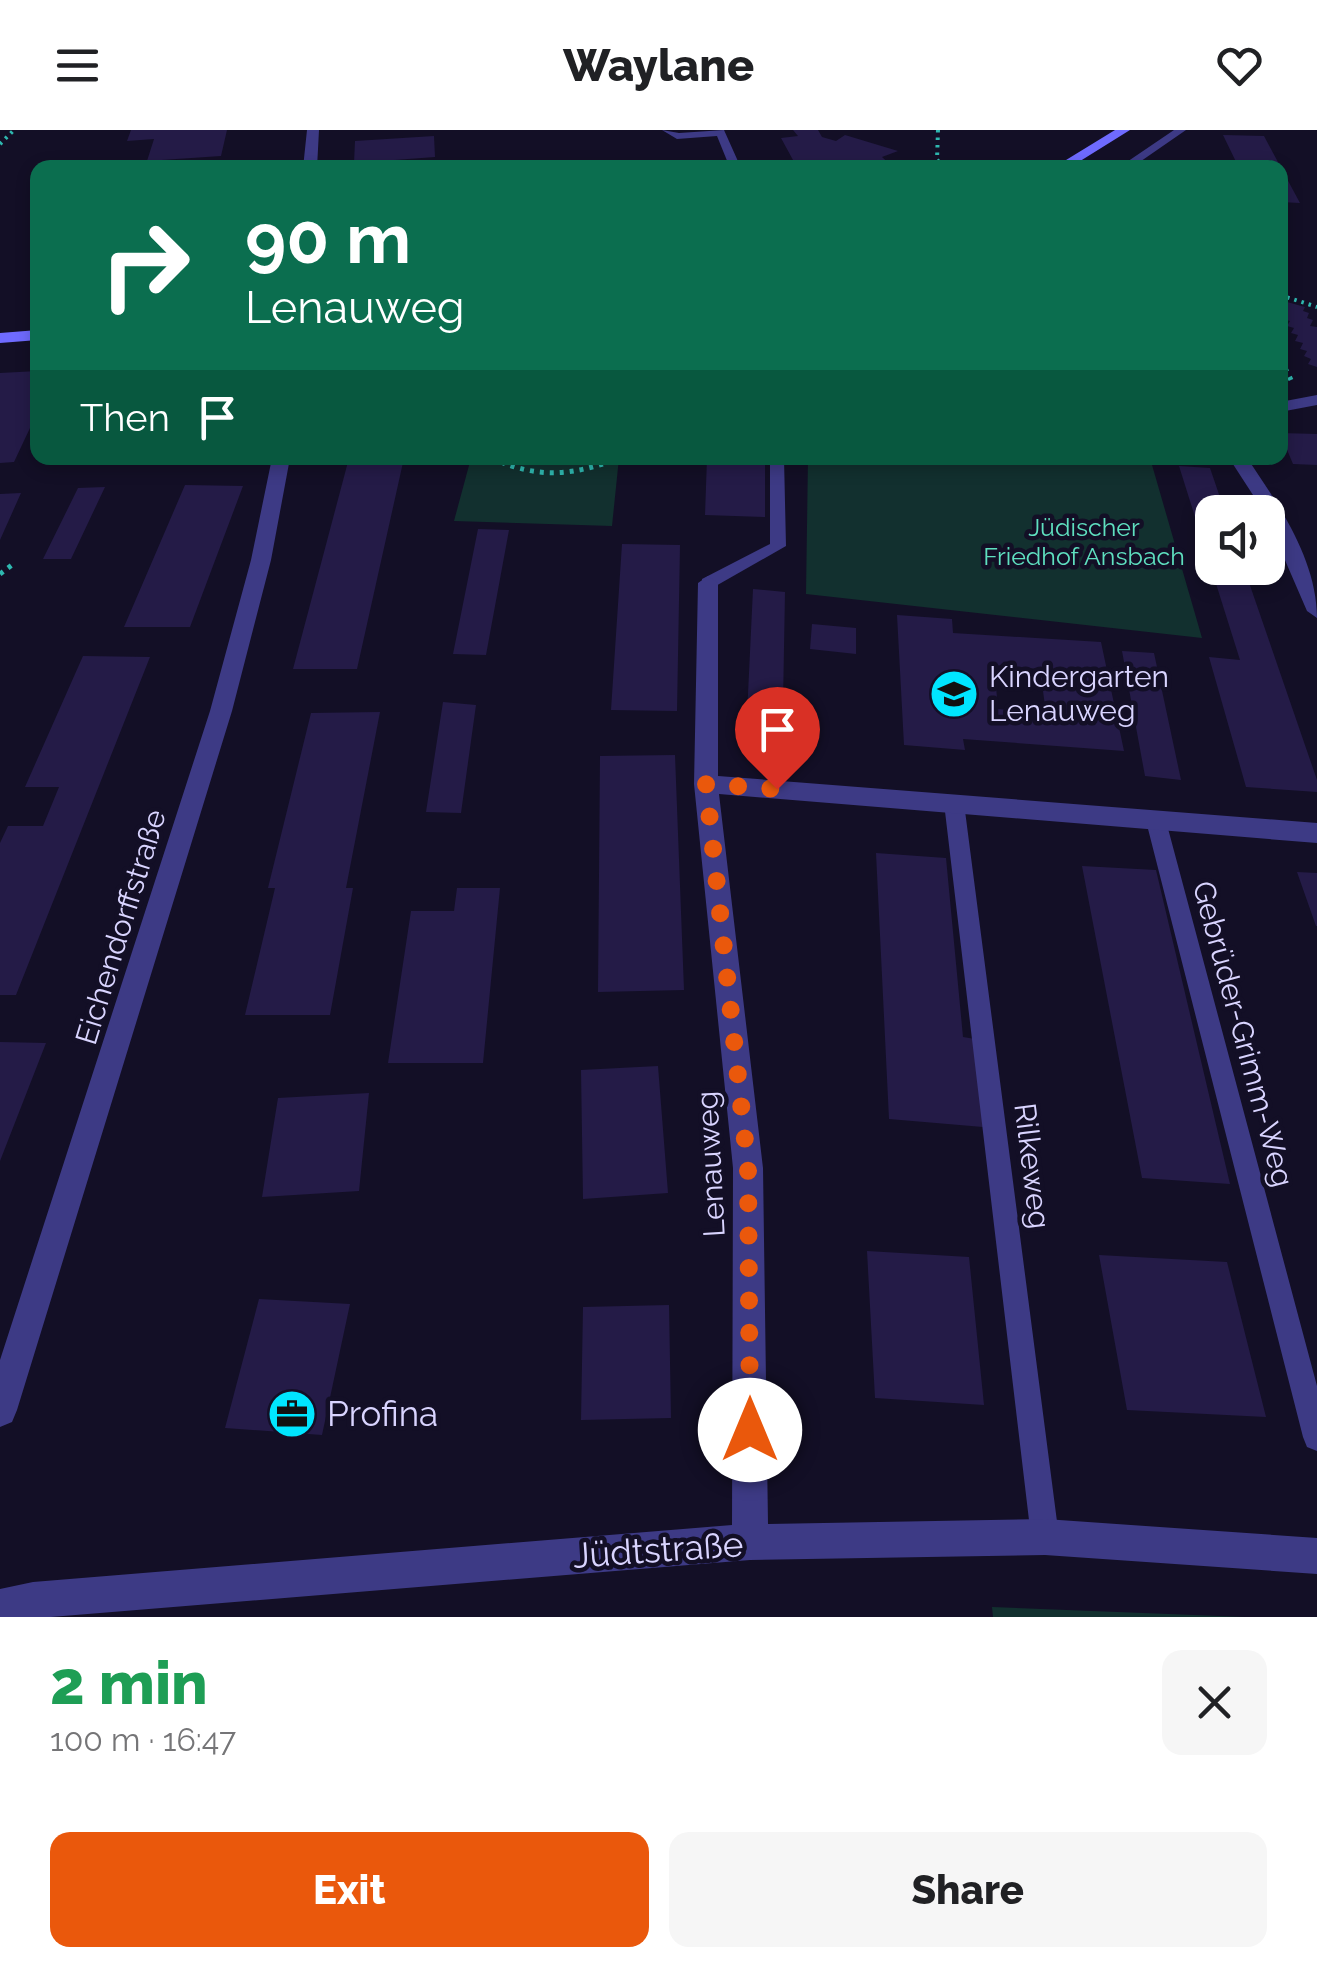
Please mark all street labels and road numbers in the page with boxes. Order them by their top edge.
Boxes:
street label: Eichendorffstraße [68,805,173,1049]
street label: Gebrüder-Grimm-Weg [1186,877,1301,1191]
street label: Lenauweg [689,1090,732,1238]
street label: Rilkeweg [1007,1101,1058,1231]
street label: Jüdtstraße [571,1523,745,1576]

